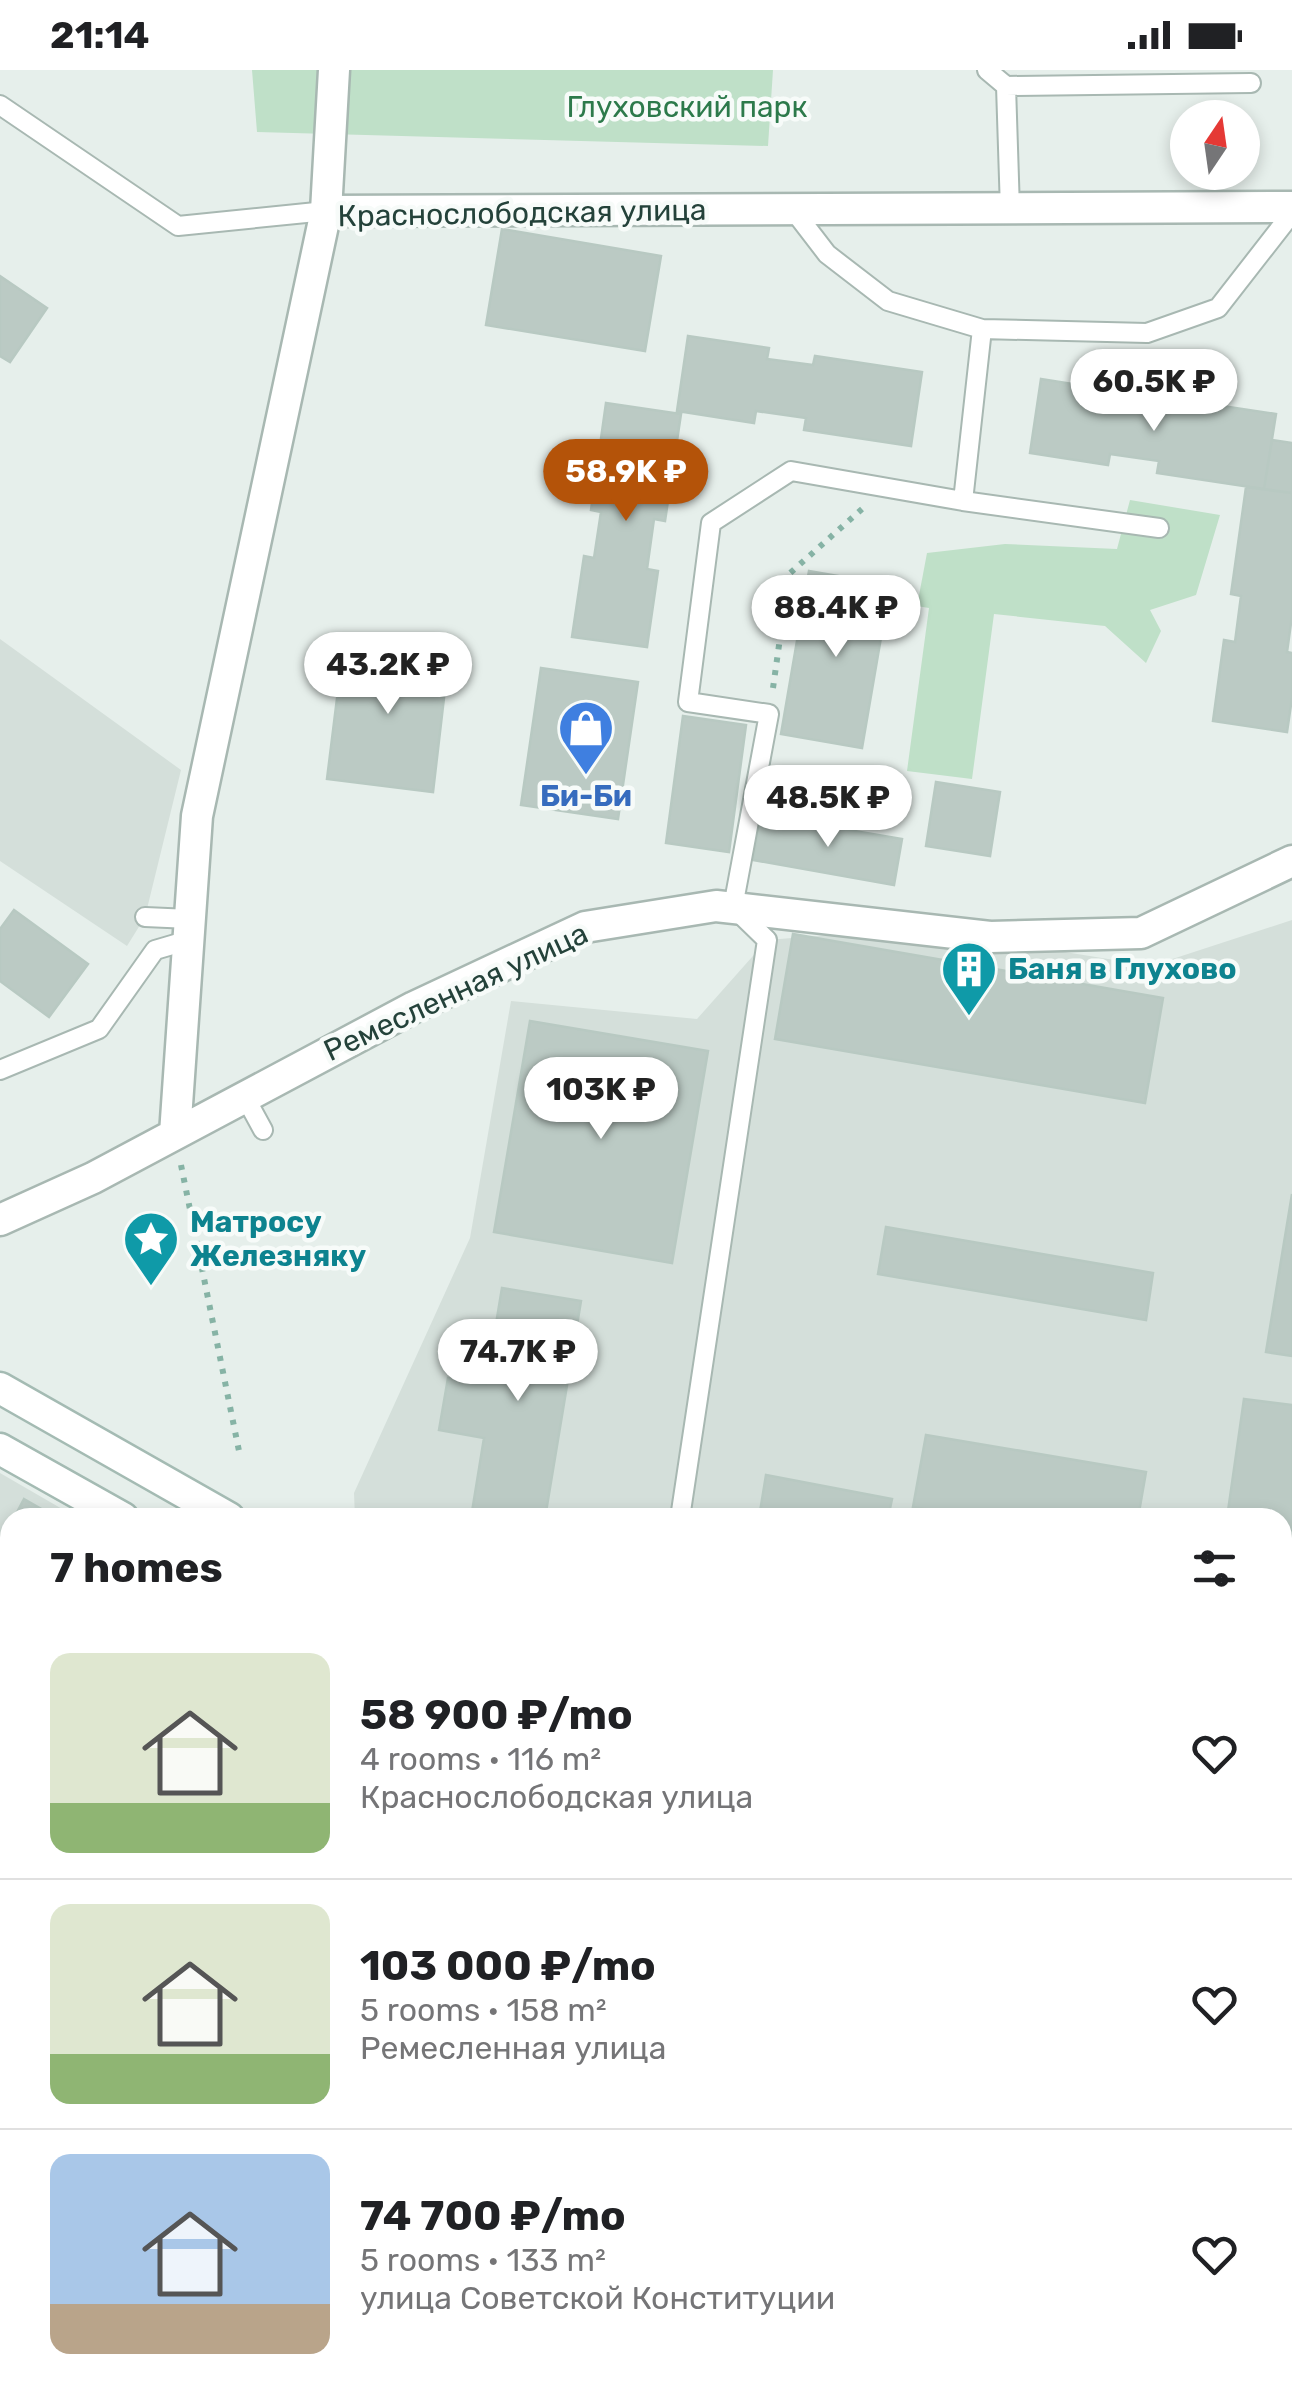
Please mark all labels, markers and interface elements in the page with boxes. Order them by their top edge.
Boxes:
text: 21:14 [50,12,150,58]
park label: Глуховский парк [567,89,807,125]
north arrow [1170,100,1260,190]
map controls [1170,100,1260,190]
street label: Краснослободская улица [337,192,707,234]
pin: 60.5K ₽ [1062,349,1246,434]
text: 60.5K ₽ [1092,362,1216,400]
pin: 58.9K ₽ [534,439,718,524]
text: 58.9K ₽ [565,452,687,490]
pin: 88.4K ₽ [744,575,928,660]
text: 88.4K ₽ [774,588,898,626]
pin: 43.2K ₽ [296,632,480,717]
text: 43.2K ₽ [326,645,450,683]
shop icon: Би-Би [556,698,616,777]
pin: 48.5K ₽ [736,765,920,850]
place label: Би-Би [540,778,632,814]
text: 48.5K ₽ [766,778,890,816]
street label: Ремесленная улица [318,915,594,1069]
building icon: Баня в Глухово [939,939,999,1018]
place label: Баня в Глухово [1008,951,1237,987]
pin: 103K ₽ [520,1057,682,1142]
text: 103K ₽ [546,1070,656,1108]
place label: Матросу Железняку [190,1204,366,1274]
place icon: Матросу Железняку [121,1209,181,1288]
pin: 74.7K ₽ [426,1319,610,1404]
text: 74.7K ₽ [460,1332,576,1370]
icon: filters [1187,1541,1242,1596]
text: 7 homes [50,1543,223,1593]
text: 58 900 ₽/mo [360,1690,633,1740]
icon: home [130,1693,250,1813]
icon: heart [1187,1726,1242,1781]
text: 4 rooms · 116 m² [360,1740,601,1778]
text: Краснослободская улица [360,1778,753,1816]
text: 103 000 ₽/mo [360,1941,656,1991]
icon: home [130,1944,250,2064]
icon: heart [1187,1977,1242,2032]
text: 5 rooms · 158 m² [360,1991,607,2029]
text: Ремесленная улица [360,2029,666,2067]
text: 74 700 ₽/mo [360,2191,626,2241]
icon: home [130,2194,250,2314]
icon: heart [1187,2227,1242,2282]
text: 5 rooms · 133 m² [360,2241,606,2279]
text: улица Советской Конституции [360,2279,835,2317]

